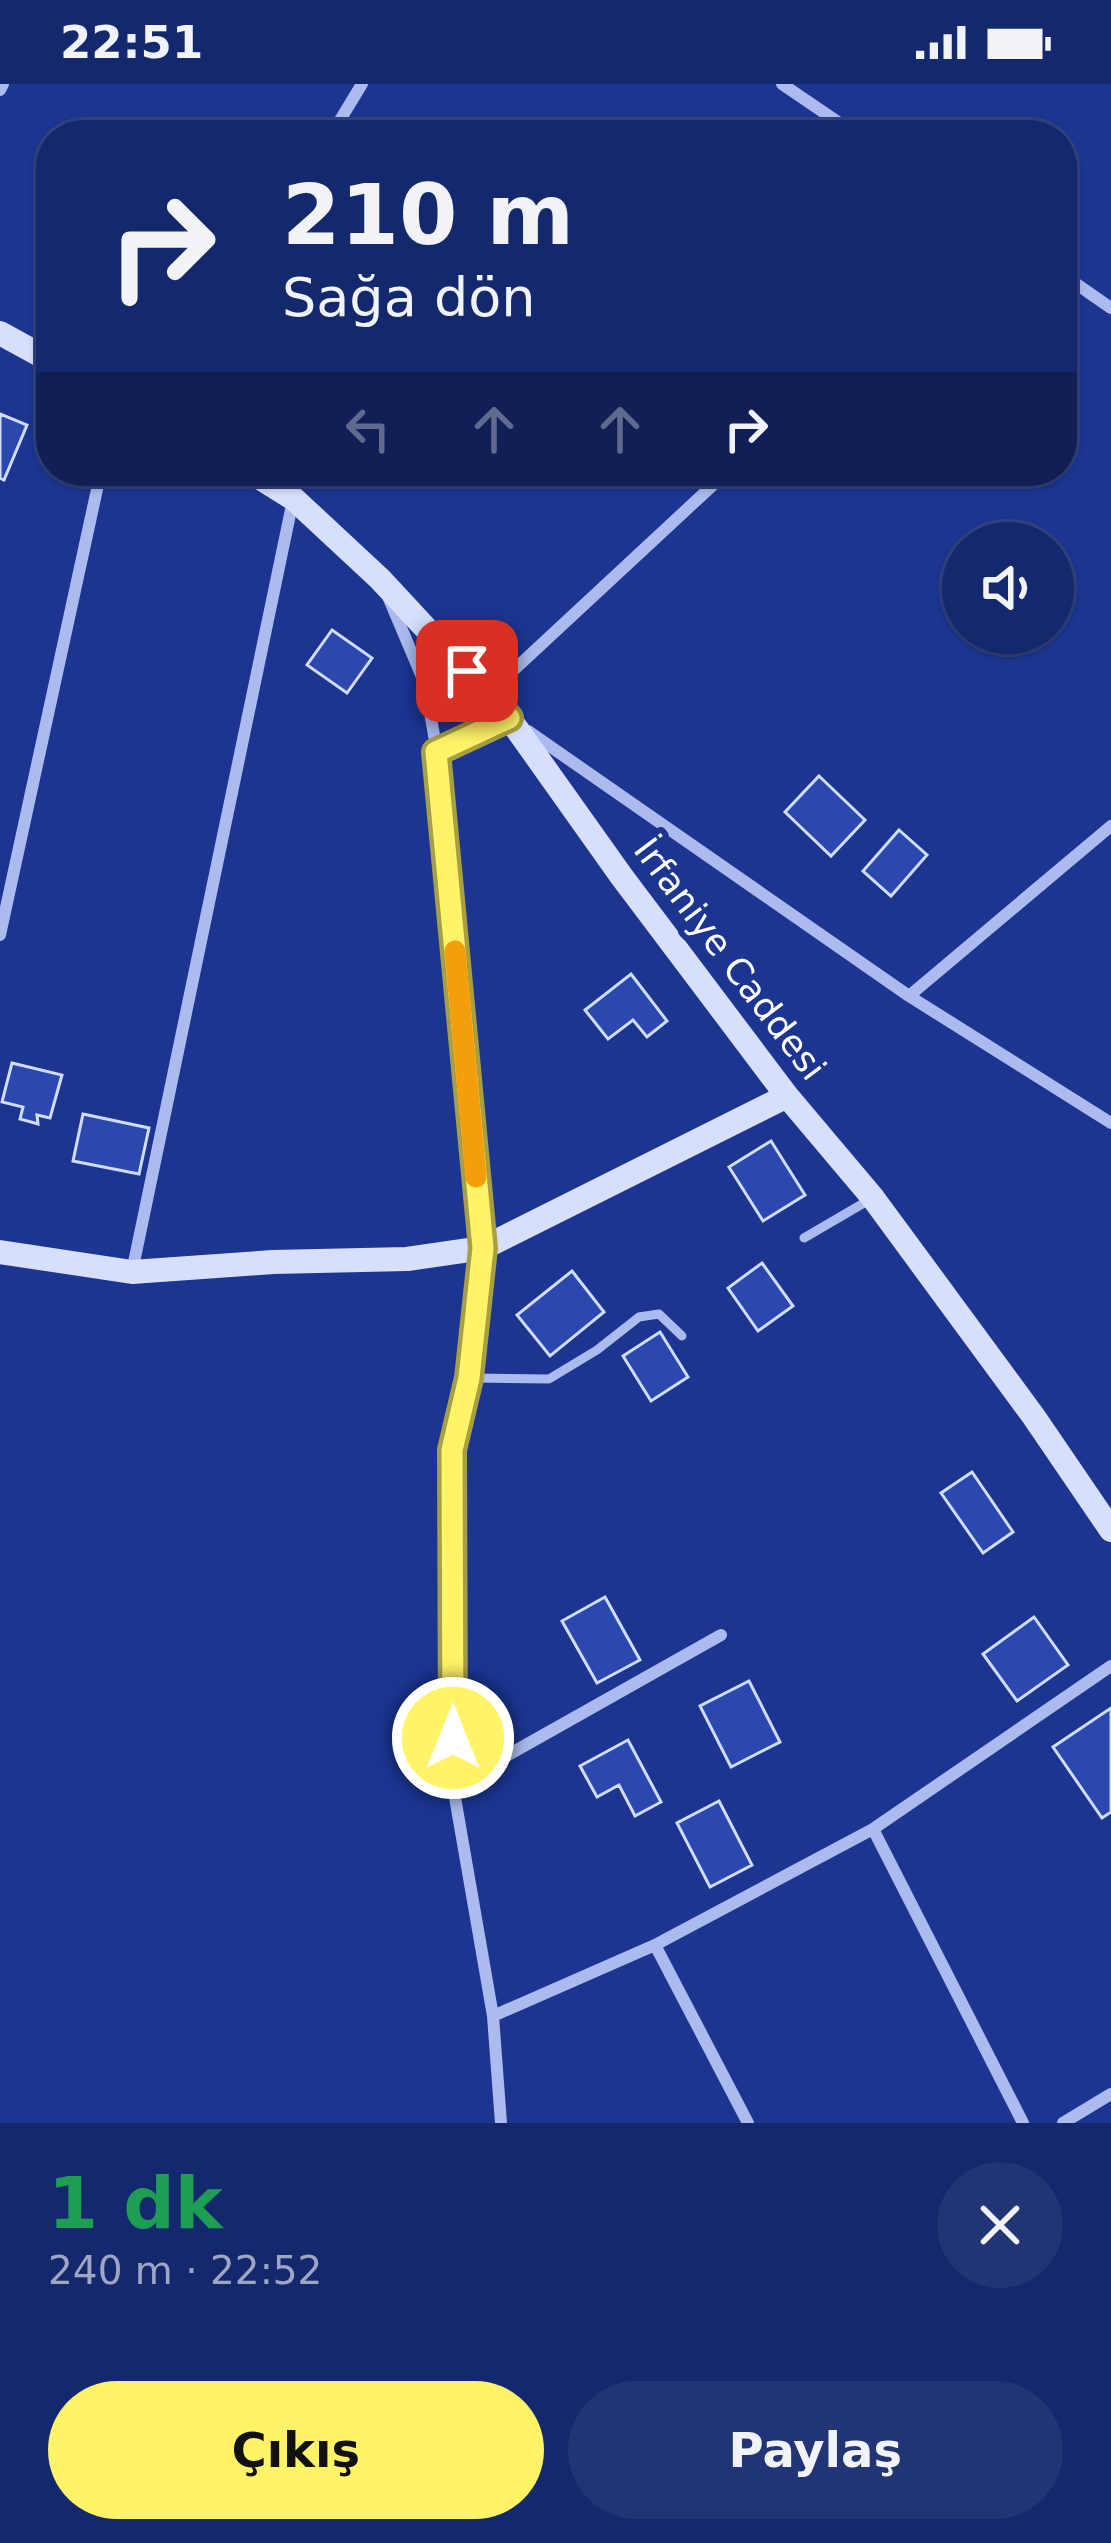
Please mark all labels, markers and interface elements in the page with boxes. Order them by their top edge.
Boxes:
text: 22:51 [60,16,203,69]
text: 210 m [282,166,574,264]
icon: right [84,168,240,324]
text: Sağa dön [282,266,535,329]
icon: left [335,396,401,462]
icon: ahead [461,396,527,462]
icon: ahead [587,396,653,462]
icon: right [713,396,779,462]
map controls [942,522,1074,654]
button: sound [942,522,1074,654]
pin [416,620,518,722]
icon: arrive [434,638,500,704]
street label: İrfaniye Caddesi [626,830,834,1088]
position arrow [390,1675,516,1801]
text: 1 dk [48,2161,223,2245]
button: close [937,2162,1063,2288]
text: 240 m · 22:52 [48,2248,322,2293]
button: Çıkış [48,2381,544,2519]
button: Paylaş [568,2381,1063,2519]

